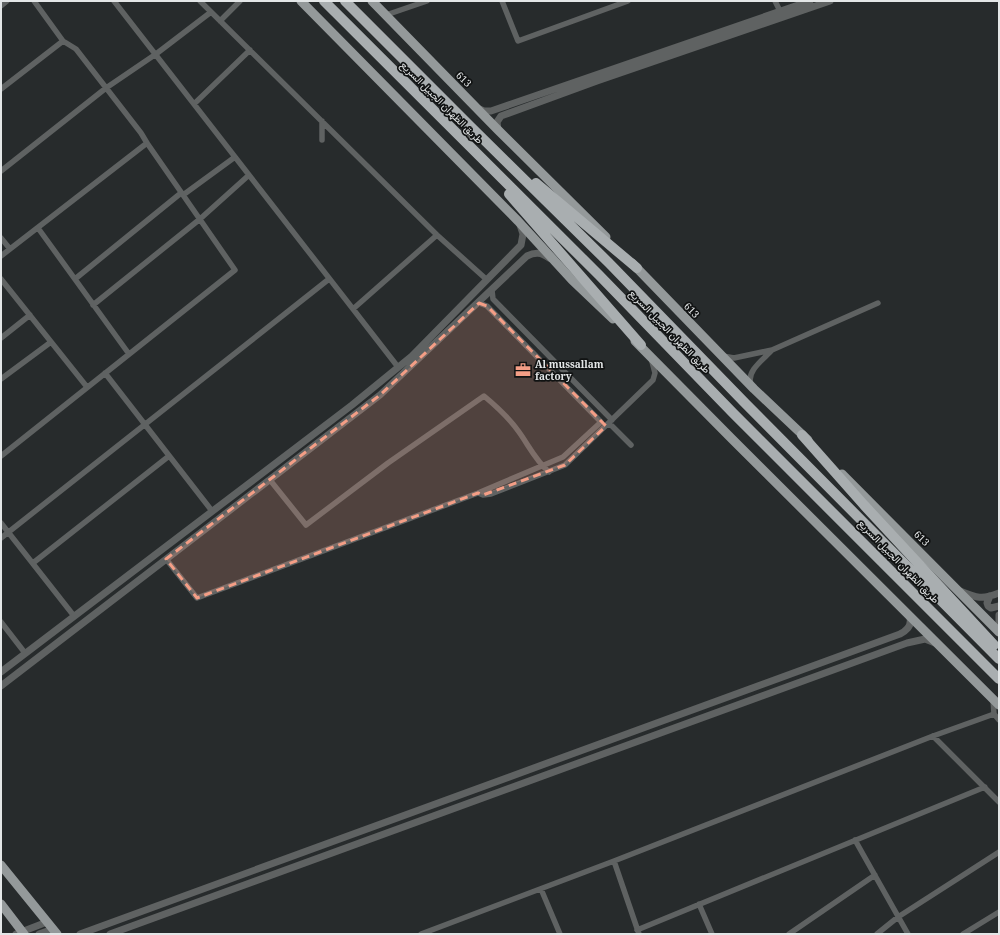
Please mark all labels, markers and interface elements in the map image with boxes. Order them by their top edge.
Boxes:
street label: طريق الظهران الجبيل السريع [398,58,487,147]
street label: 613 [453,68,475,90]
street label: طريق الظهران الجبيل السريع [626,286,714,376]
street label: 613 [681,299,703,321]
place label: Al mussallam factory [535,357,604,383]
office icon: Al mussallam factory [514,361,532,379]
street label: طريق الظهران الجبيل السريع [855,516,943,606]
street label: 613 [911,527,933,549]

